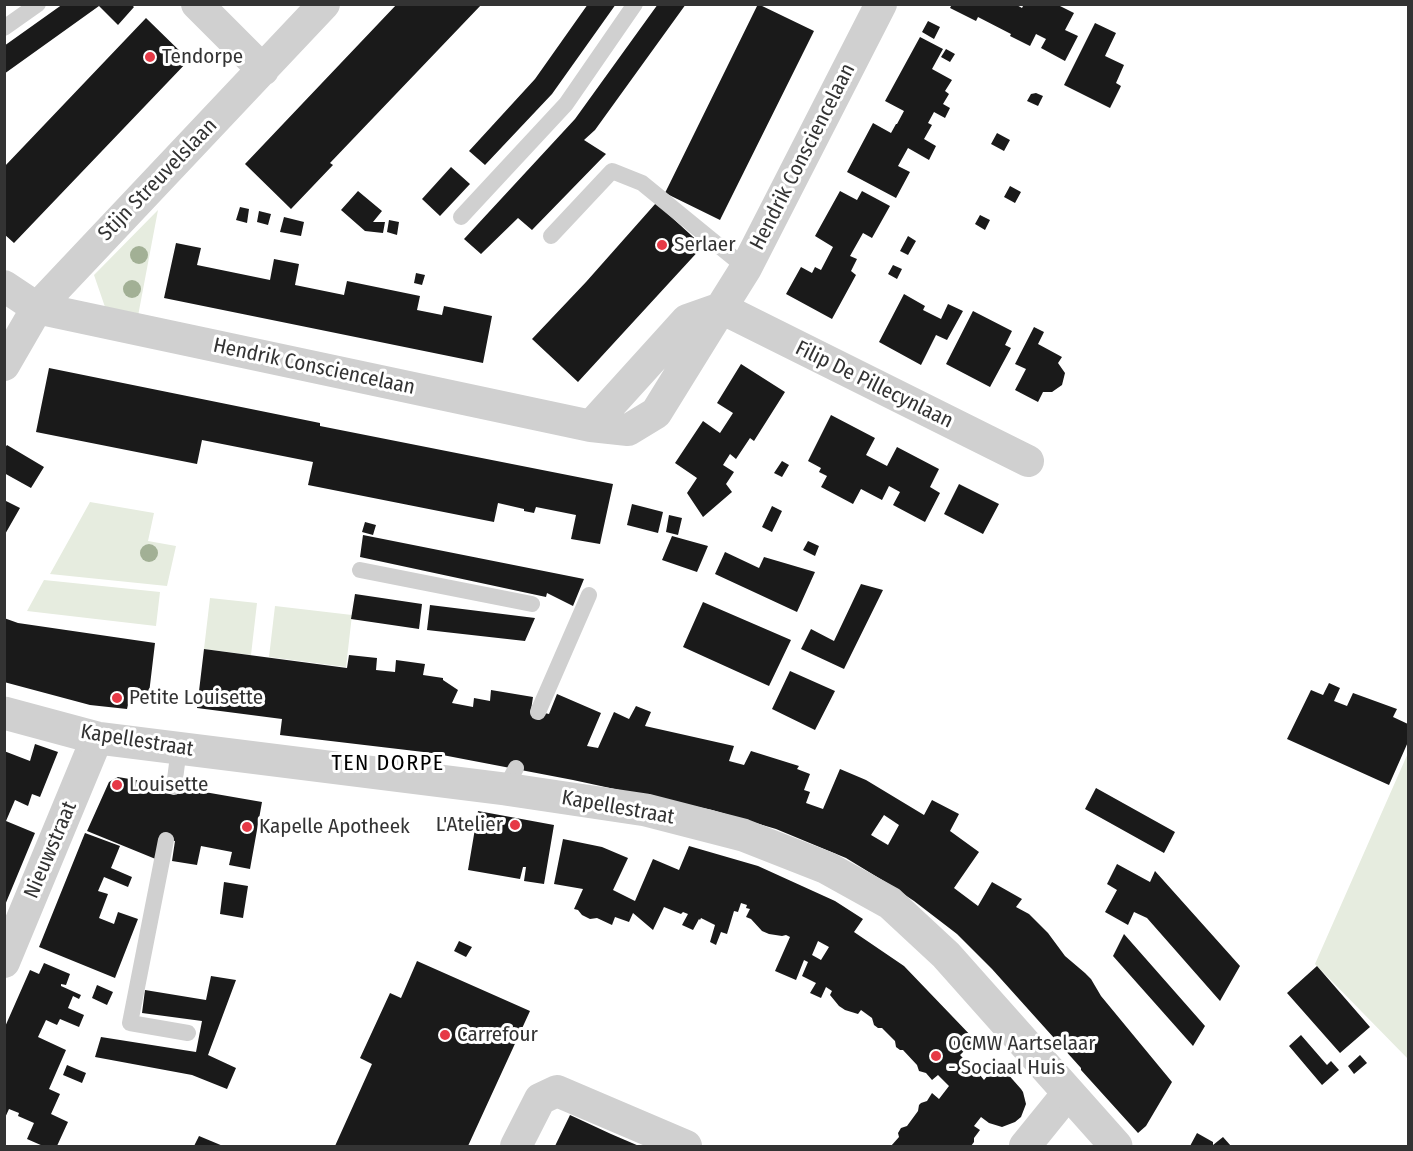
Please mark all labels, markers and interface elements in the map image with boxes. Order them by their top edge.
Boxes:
place label: Tendorpe [162,44,243,70]
marker: Tendorpe [143,50,157,64]
street label: Hendrik Consciencelaan [745,60,861,254]
street label: Stijn Streuvelslaan [93,114,223,246]
place label: Serlaer [674,232,736,258]
marker: Serlaer [655,238,669,252]
street label: Hendrik Consciencelaan [211,333,417,401]
street label: Filip De Pillecynlaan [791,336,957,434]
place label: Petite Louisette [129,685,263,711]
marker: Petite Louisette [110,691,124,705]
street label: Kapellestraat [79,720,195,762]
district label: TEN DORPE [332,751,444,777]
place label: Louisette [129,772,208,798]
marker: Louisette [110,778,124,792]
street label: Kapellestraat [560,786,676,830]
street label: Nieuwstraat [19,798,83,902]
place label: L'Atelier [436,812,503,838]
place label: Kapelle Apotheek [259,814,410,840]
marker: L'Atelier [508,818,522,832]
marker: Kapelle Apotheek [240,820,254,834]
place label: Carrefour [457,1022,538,1048]
marker: Carrefour [438,1028,452,1042]
place label: OCMW Aartselaar - Sociaal Huis [948,1031,1096,1081]
marker: OCMW Aartselaar - Sociaal Huis [929,1049,943,1063]

